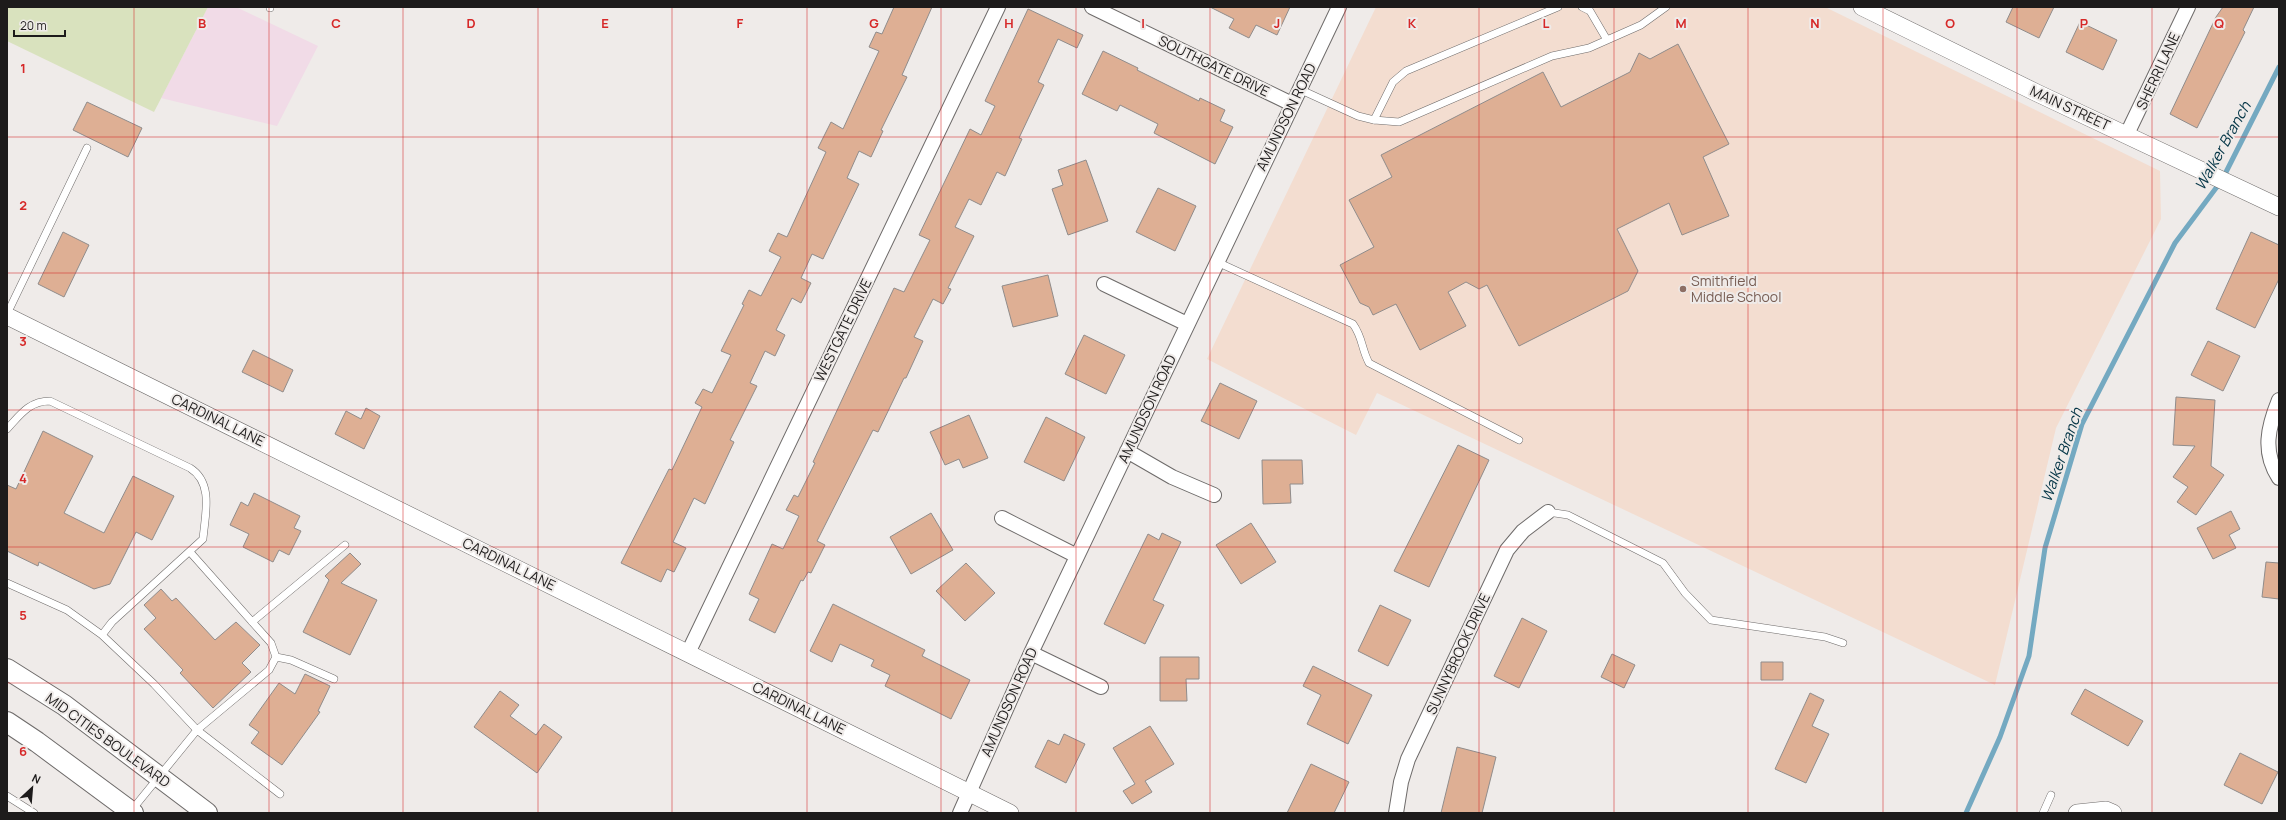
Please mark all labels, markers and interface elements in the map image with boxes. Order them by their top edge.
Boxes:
scale bar [14,12,65,38]
text: B [198,14,206,32]
text: C [331,14,341,32]
text: D [466,14,476,32]
text: E [601,14,609,32]
text: F [737,14,744,32]
text: G [869,14,879,32]
text: H [1004,14,1014,32]
text: I [1141,14,1145,32]
text: J [1274,14,1280,32]
text: K [1408,14,1417,32]
text: L [1543,14,1550,32]
text: M [1675,14,1687,32]
text: N [1810,14,1820,32]
text: O [1945,14,1955,32]
text: P [2080,14,2088,32]
text: Q [2214,14,2224,32]
text: 20 m [20,17,47,34]
street label: SHERRI LANE [2131,29,2184,113]
street label: SOUTHGATE DRIVE [1156,30,1273,101]
text: 1 [20,59,26,77]
street label: AMUNDSON ROAD [1251,60,1320,174]
street label: MAIN STREET [2027,81,2114,135]
water label: Walker Branch [2190,97,2256,194]
text: 2 [19,196,27,214]
place label: Smithfield Middle School [1691,271,1781,306]
street label: WESTGATE DRIVE [809,275,876,384]
marker: Smithfield Middle School [1678,284,1688,294]
text: 3 [19,332,27,350]
street label: AMUNDSON ROAD [1113,352,1180,466]
street label: CARDINAL LANE [168,389,268,450]
water label: Walker Branch [2036,404,2088,505]
text: 4 [19,469,27,487]
street label: CARDINAL LANE [459,533,559,594]
street label: SUNNYBROOK DRIVE [1421,590,1494,718]
text: 5 [19,606,27,624]
street label: AMUNDSON ROAD [976,644,1041,759]
street label: CARDINAL LANE [749,677,849,738]
street label: MID CITIES BOULEVARD [42,688,174,791]
text: 6 [19,742,27,760]
north arrow [12,768,52,808]
text: N [30,770,44,787]

